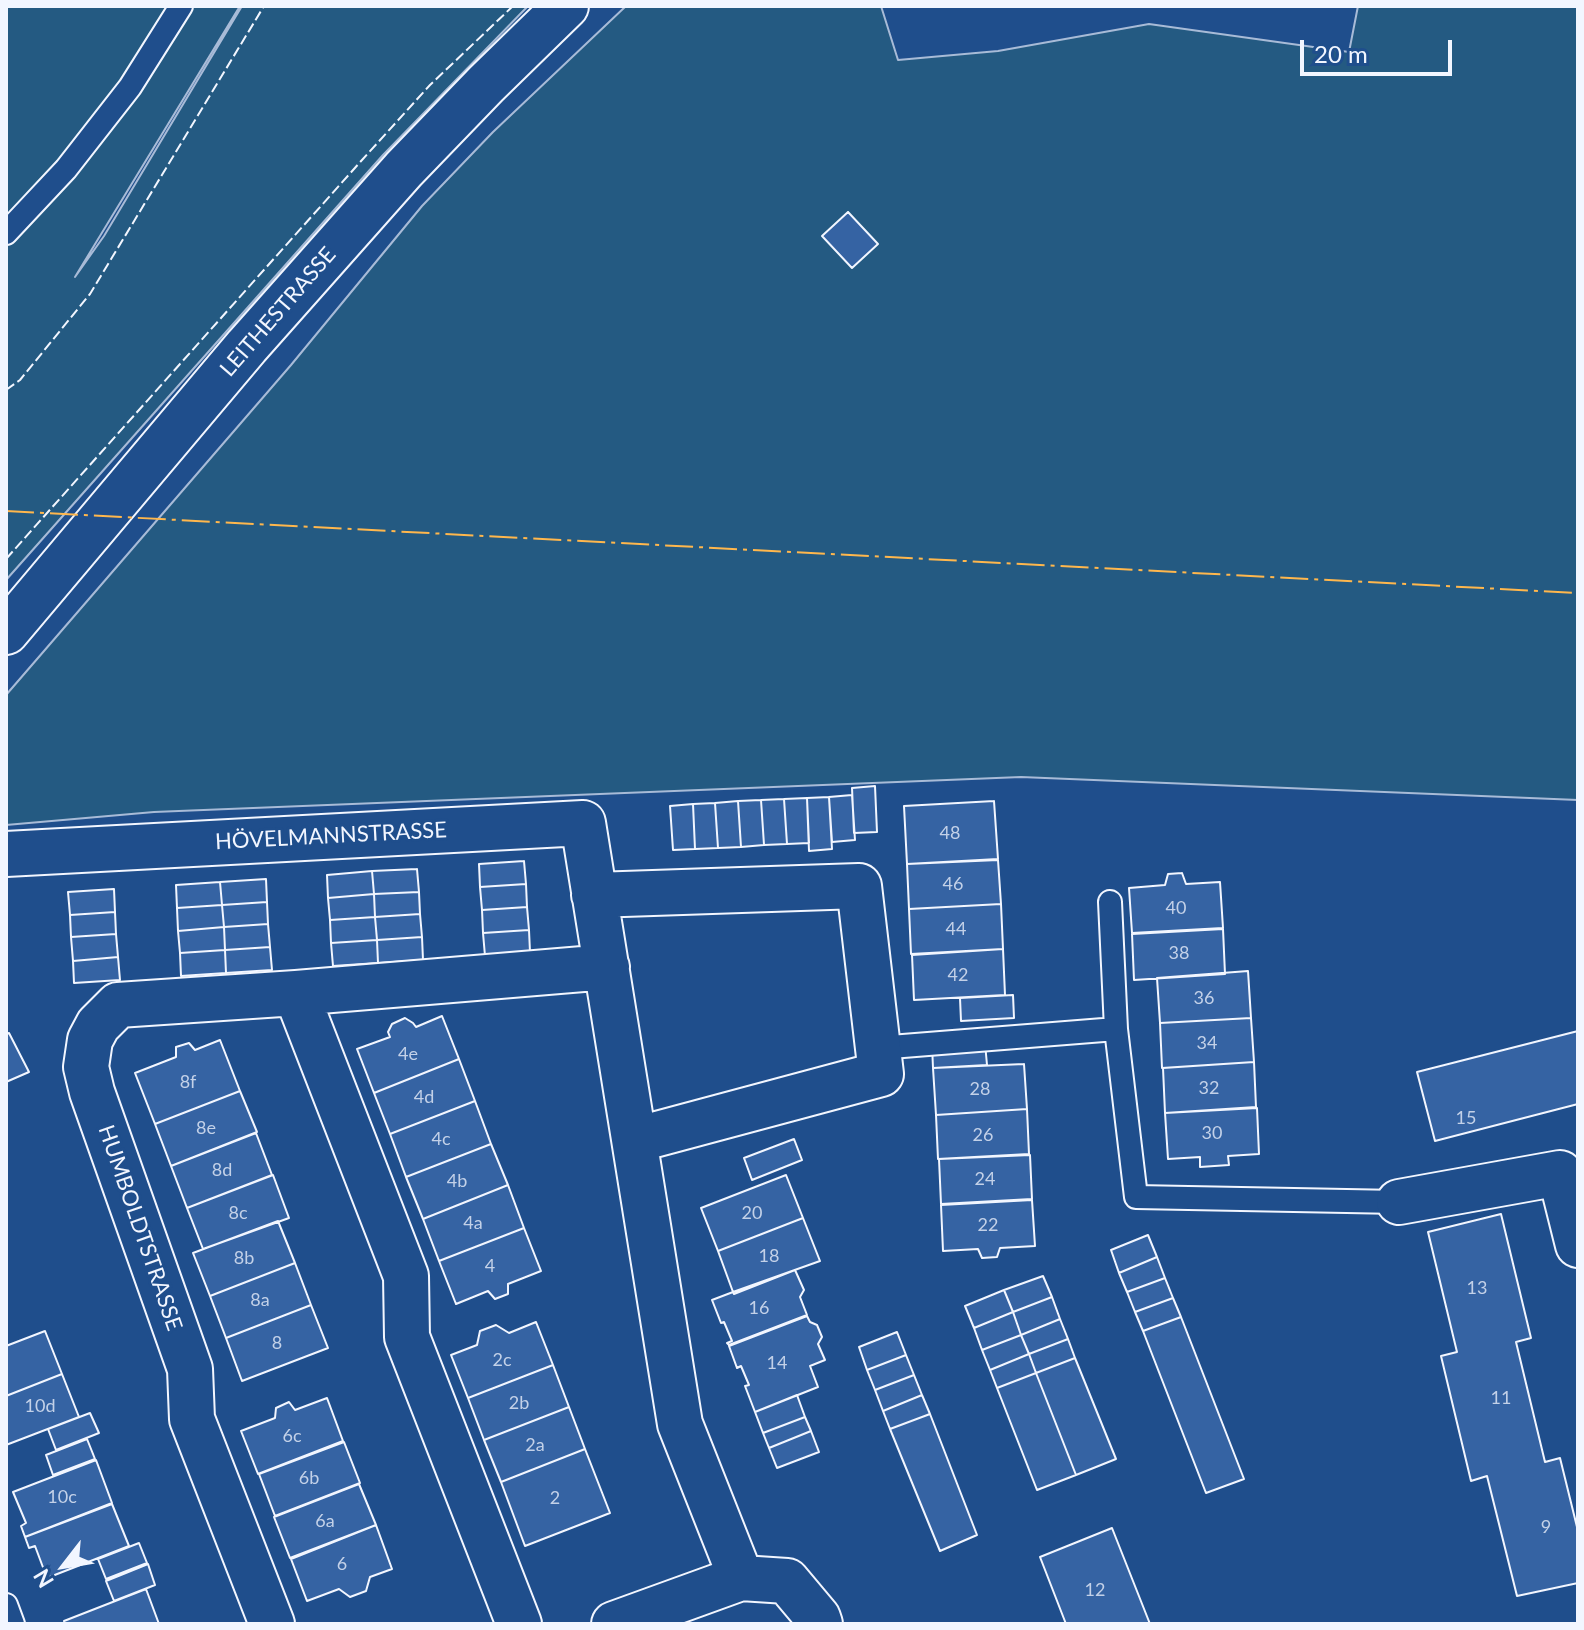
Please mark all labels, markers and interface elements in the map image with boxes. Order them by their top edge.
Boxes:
scale bar [1304,24,1456,74]
text: 20 m [1314,39,1368,68]
street label: LEITHESTRASSE [215,242,341,382]
street label: HÖVELMANNSTRASSE [214,817,448,855]
house number: 48 [940,822,960,844]
house number: 46 [943,873,963,895]
house number: 40 [1166,897,1186,919]
house number: 44 [946,918,966,940]
house number: 38 [1169,942,1189,964]
house number: 42 [948,964,968,986]
house number: 36 [1194,987,1214,1009]
house number: 34 [1197,1032,1217,1054]
house number: 4e [398,1043,418,1065]
house number: 8f [180,1071,196,1093]
house number: 32 [1199,1077,1219,1099]
house number: 28 [970,1078,990,1100]
house number: 4d [414,1086,434,1108]
house number: 15 [1456,1107,1476,1129]
house number: 8e [196,1117,216,1139]
street label: HUMBOLDTSTRASSE [92,1122,188,1334]
house number: 30 [1202,1122,1222,1144]
house number: 26 [973,1124,993,1146]
house number: 4c [431,1128,451,1150]
house number: 8d [212,1159,232,1181]
house number: 24 [975,1168,995,1190]
house number: 4b [447,1170,467,1192]
house number: 8c [228,1202,248,1224]
house number: 20 [742,1202,762,1224]
house number: 4a [463,1212,483,1234]
house number: 22 [978,1214,998,1236]
house number: 18 [759,1245,779,1267]
house number: 8b [234,1247,254,1269]
house number: 4 [485,1255,495,1277]
house number: 13 [1467,1277,1487,1299]
house number: 8a [250,1289,270,1311]
house number: 16 [749,1297,769,1319]
house number: 8 [272,1332,282,1354]
house number: 2c [492,1349,512,1371]
house number: 14 [767,1352,787,1374]
house number: 11 [1491,1387,1511,1409]
house number: 2b [509,1392,529,1414]
house number: 10d [25,1395,55,1417]
house number: 6c [282,1425,302,1447]
house number: 2a [525,1434,545,1456]
house number: 6b [299,1467,319,1489]
house number: 10c [47,1486,77,1508]
house number: 2 [550,1487,560,1509]
house number: 6a [315,1510,335,1532]
house number: 9 [1541,1516,1551,1538]
north arrow [24,1526,104,1606]
house number: 6 [337,1553,347,1575]
text: N [27,1564,59,1593]
house number: 12 [1085,1579,1105,1601]

